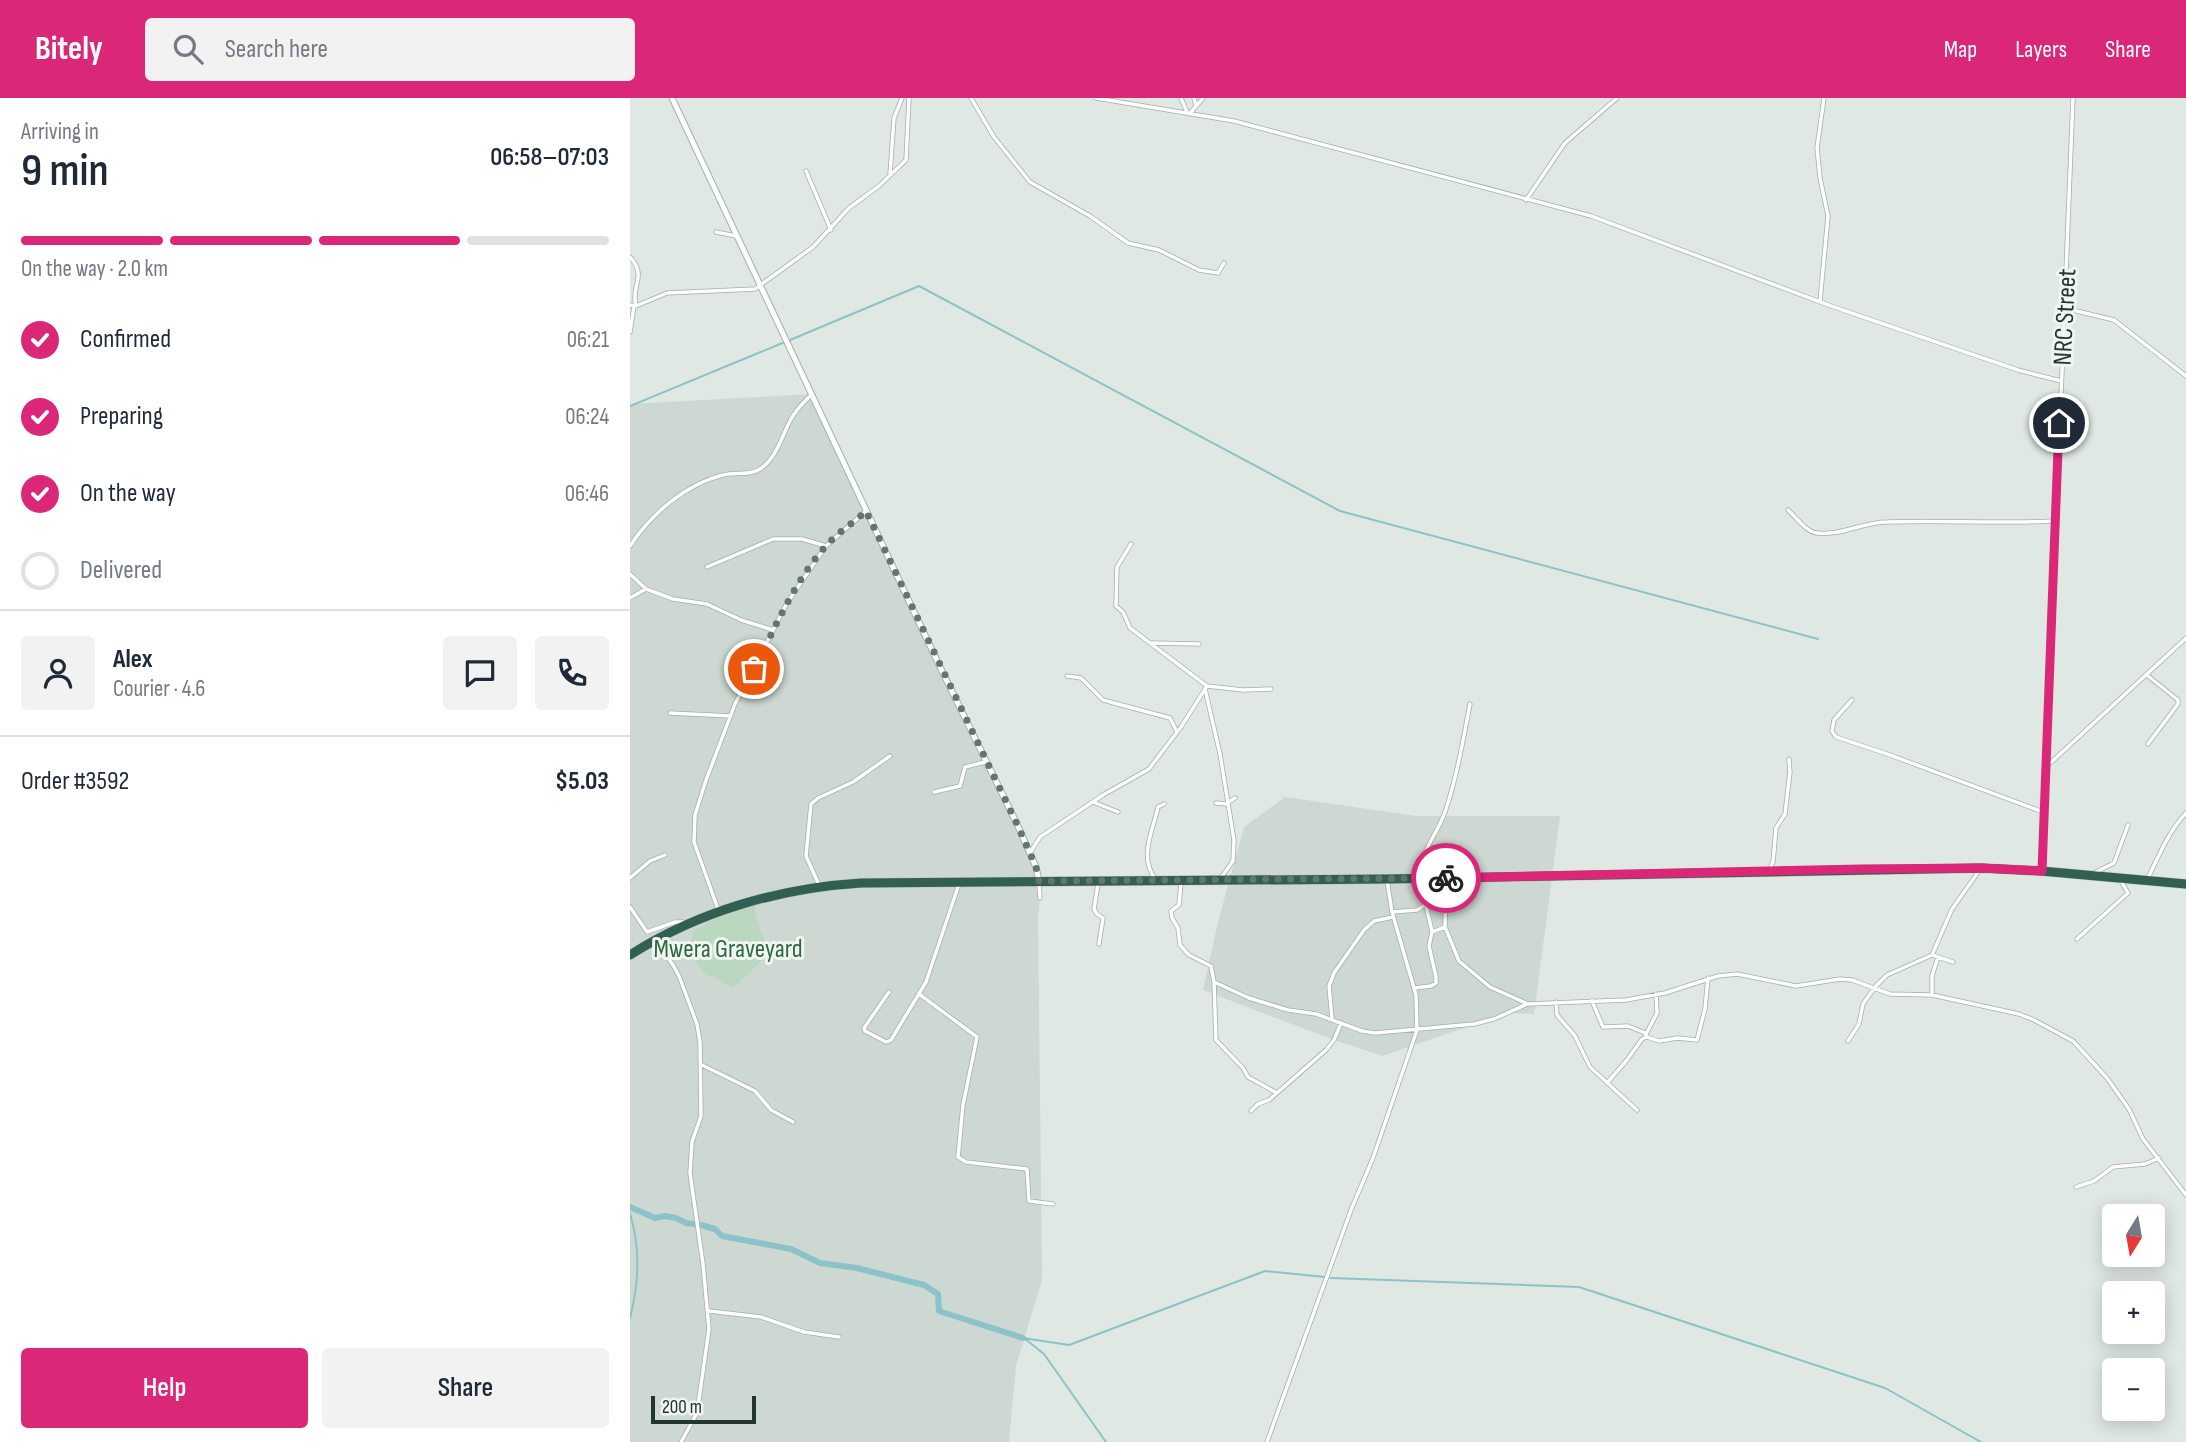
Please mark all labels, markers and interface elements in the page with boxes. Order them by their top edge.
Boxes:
search box [145,18,635,81]
text: Bitely [35,29,103,69]
icon: search [169,30,207,68]
text: Search here [225,34,328,65]
text: Map [1944,35,1977,64]
text: Layers [2015,35,2067,64]
text: Share [2105,35,2151,64]
text: Arriving in [21,118,99,146]
text: 06:58–07:03 [490,142,609,173]
text: 9 min [21,144,109,199]
text: On the way · 2.0 km [21,255,168,283]
street label: NRC Street [2047,268,2084,366]
icon: check [21,321,59,359]
text: Confirmed [80,324,171,355]
text: 06:21 [567,326,609,354]
pin [2029,393,2089,453]
icon: check [21,398,59,436]
text: Preparing [80,401,163,432]
text: 06:24 [565,403,609,431]
icon: home [2040,404,2078,442]
icon: check [21,475,59,513]
text: On the way [80,478,176,509]
text: 06:46 [565,480,609,508]
text: Delivered [80,555,162,586]
button: person [21,636,95,710]
button: chat [443,636,517,710]
button: phone [535,636,609,710]
pin [724,639,784,699]
text: Alex [113,644,153,675]
icon: bag [735,650,773,688]
text: Courier · 4.6 [113,675,205,703]
text: Order #3592 [21,766,129,797]
text: $5.03 [555,766,609,797]
courier [1411,843,1481,913]
icon: bike [1427,859,1465,897]
park label: Mwera Graveyard [653,934,803,965]
north arrow [2102,1204,2165,1267]
map controls [2102,1204,2165,1421]
button: + [2102,1281,2165,1344]
button: Help [21,1348,308,1428]
button: Share [322,1348,609,1428]
button: − [2102,1358,2165,1421]
scale bar [651,1393,756,1425]
text: 200 m [662,1396,702,1419]

